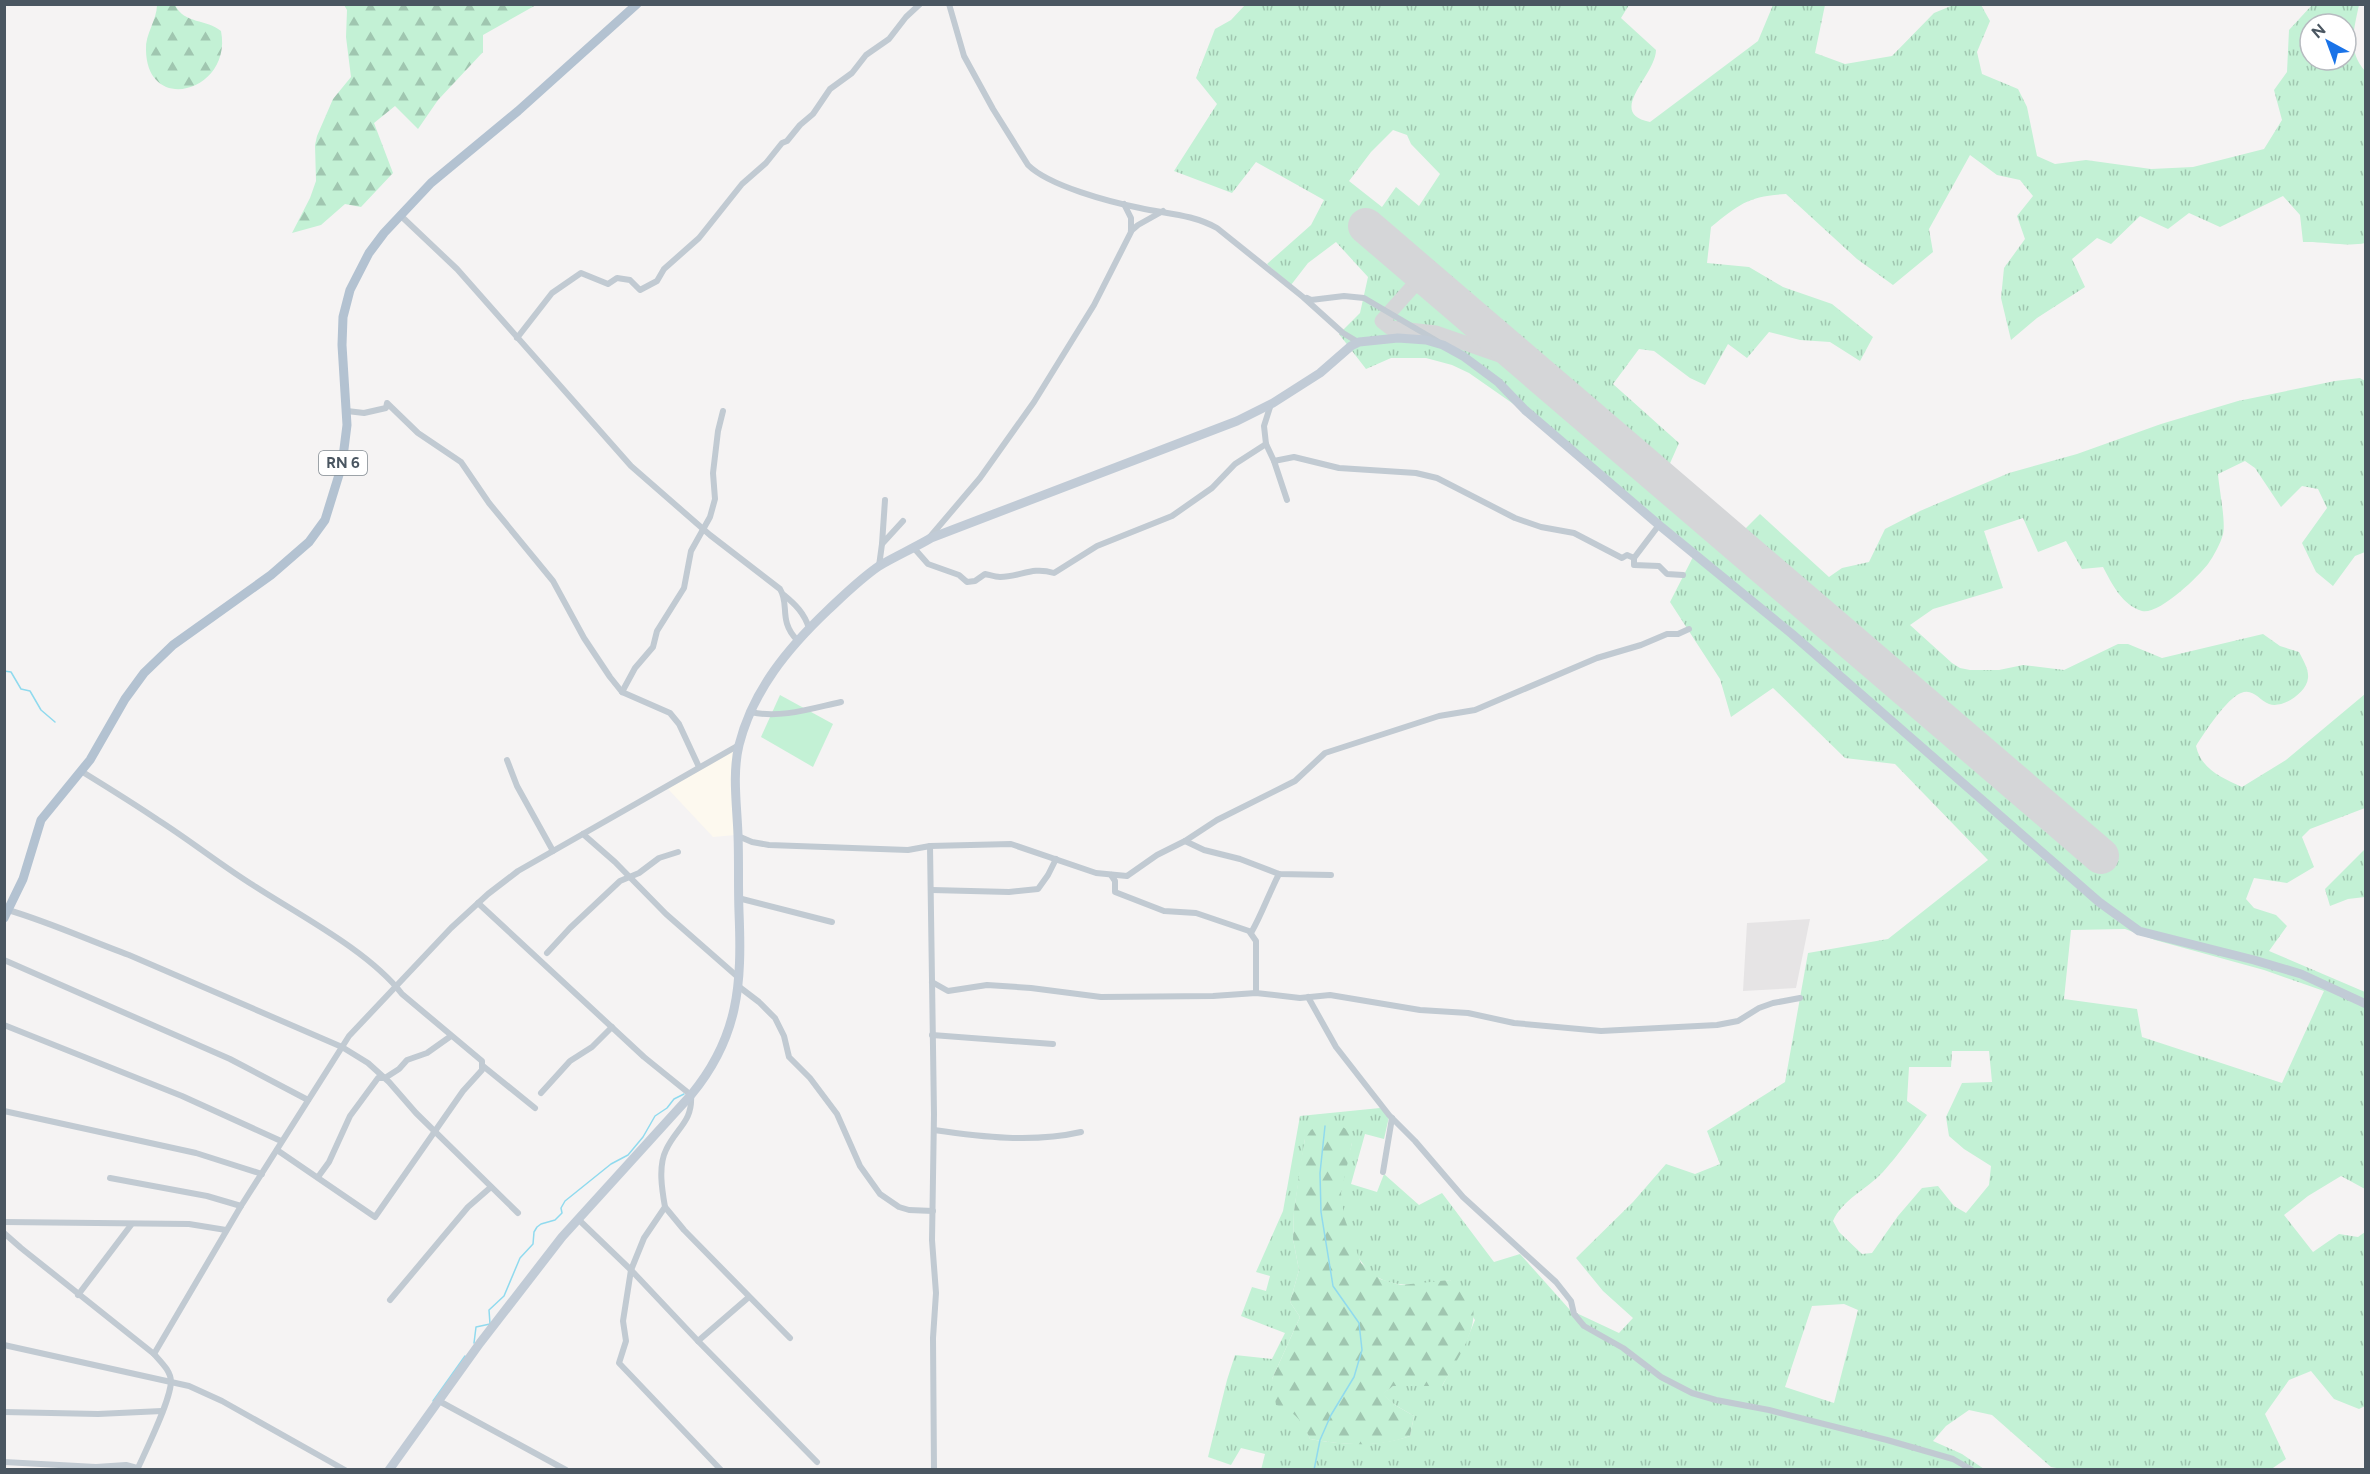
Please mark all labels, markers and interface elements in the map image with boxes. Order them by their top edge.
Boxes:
north arrow [2298,12,2358,72]
text: N [2308,20,2329,42]
road number: RN 6 [319,451,367,475]

